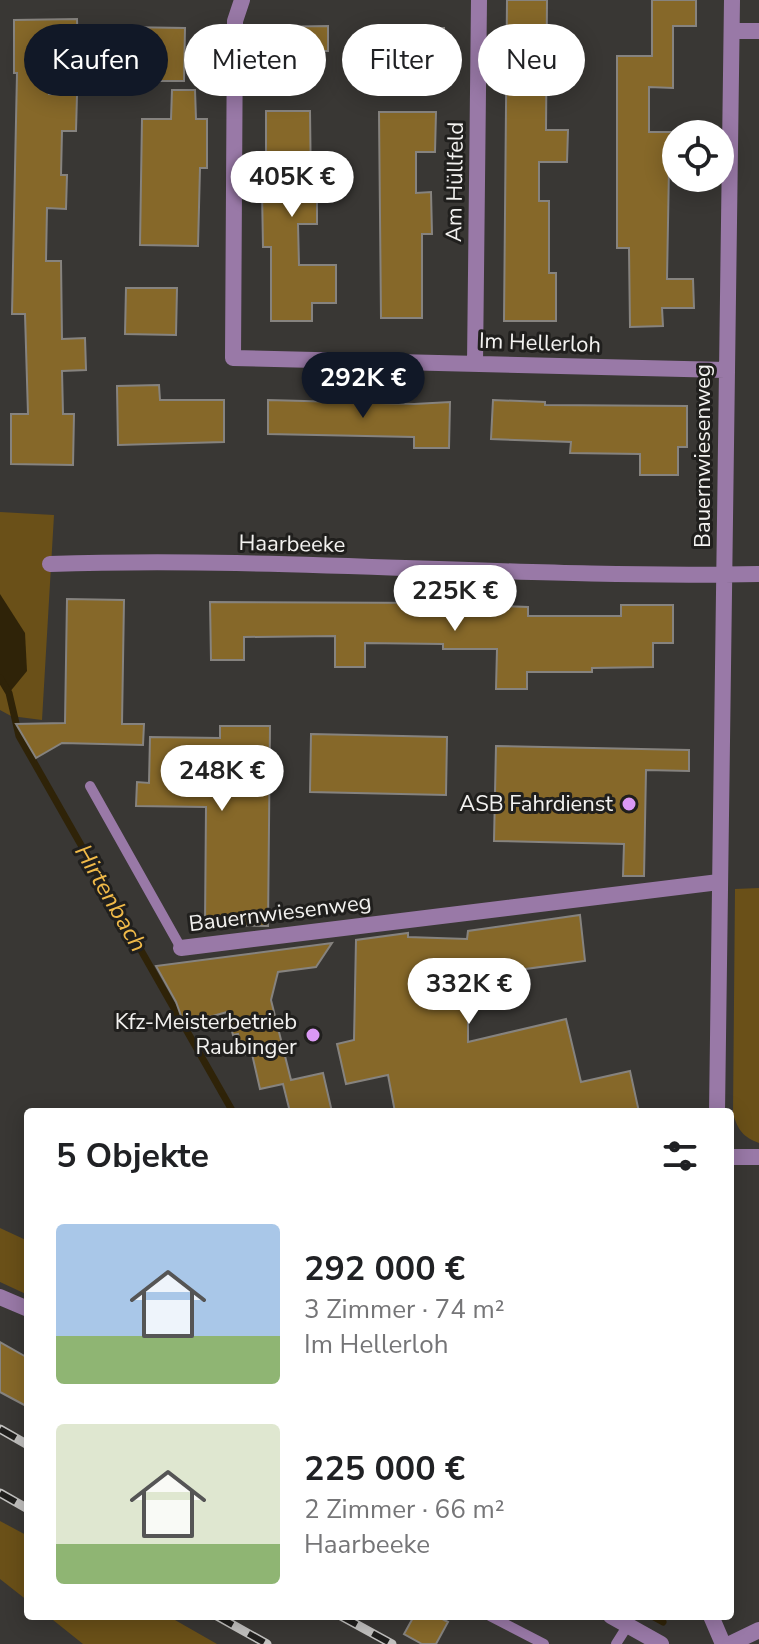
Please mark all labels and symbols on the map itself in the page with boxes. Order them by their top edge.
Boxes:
street label: Am Hüllfeld [439,122,471,242]
pin: 405K € [227,151,357,219]
street label: Im Hellerloh [478,326,602,360]
pin: 292K € [298,352,428,420]
street label: Bauernwiesenweg [688,364,718,548]
street label: Haarbeeke [238,528,346,560]
pin: 225K € [390,565,520,633]
pin: 248K € [157,745,287,813]
place label: ASB Fahrdienst [459,789,613,819]
marker: ASB Fahrdienst [620,795,638,813]
water label: Hirtenbach [67,838,155,958]
street label: Bauernwiesenweg [187,887,373,939]
pin: 332K € [404,958,534,1026]
place label: Kfz-Meisterbetrieb Raubinger [115,1007,297,1062]
marker: Kfz-Meisterbetrieb Raubinger [304,1026,322,1044]

